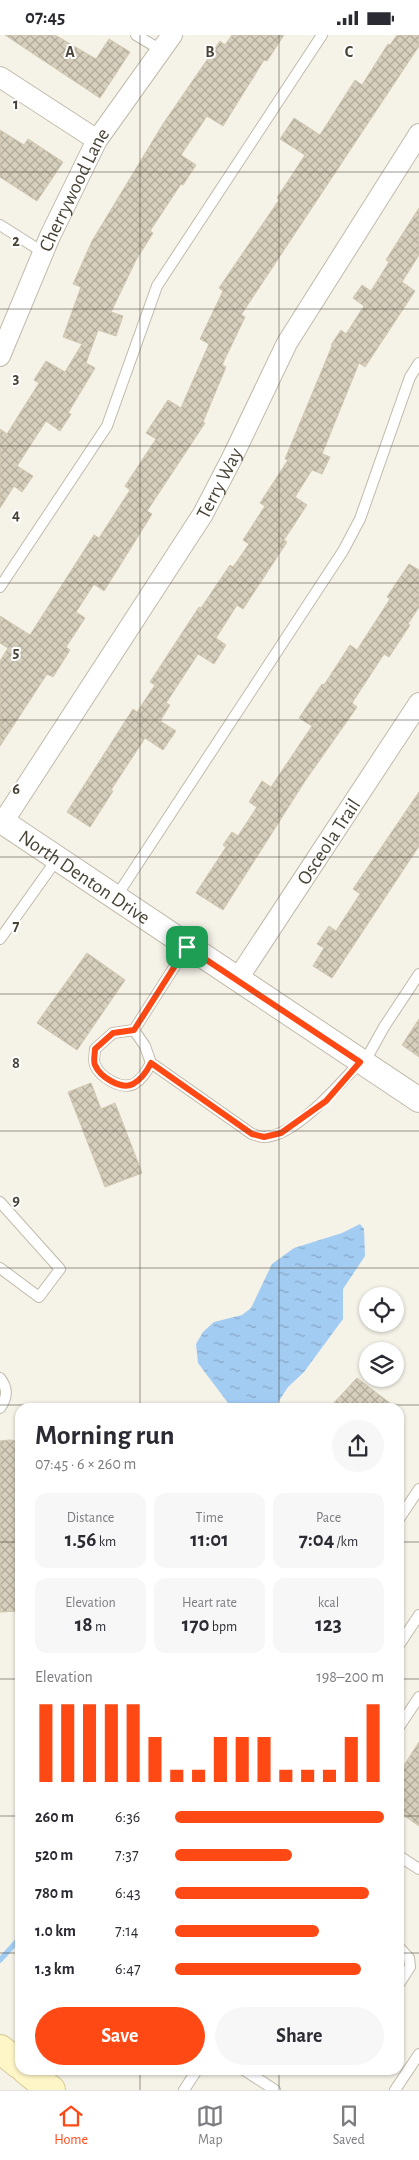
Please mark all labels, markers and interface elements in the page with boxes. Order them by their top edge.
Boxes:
text: 07:45 [25,8,65,27]
text: A [65,44,75,60]
text: B [205,44,215,60]
text: C [345,44,354,60]
text: 1 [13,96,19,112]
street label: Cherrywood Lane [36,124,113,255]
text: 2 [12,233,20,249]
text: 3 [13,370,20,386]
street label: Terry Way [193,444,247,522]
text: 4 [12,507,20,523]
text: 5 [13,644,20,660]
text: 6 [12,781,20,797]
street label: Osceola Trail [294,795,364,888]
street label: North Denton Drive [15,827,153,928]
text: 7 [13,918,20,934]
pin [166,926,208,968]
icon: arrive [173,933,201,961]
text: 8 [12,1055,20,1071]
text: 9 [12,1192,20,1208]
map controls [359,1287,404,1387]
button: locate [359,1287,404,1332]
button: layers [359,1342,404,1387]
button: share [332,1420,384,1472]
text: Morning run [35,1422,175,1450]
text: 07:45 · 6 × 260 m [35,1456,136,1472]
text: Distance [67,1511,114,1525]
text: Time [196,1511,223,1525]
text: Pace [316,1511,341,1525]
text: 1.56 [65,1529,96,1550]
text: 11:01 [190,1529,229,1550]
text: 7:04 [299,1529,334,1550]
text: km [96,1535,116,1549]
text: /km [334,1535,358,1549]
text: Elevation [65,1596,116,1610]
text: Heart rate [182,1596,237,1610]
text: kcal [318,1596,339,1610]
text: 18 [75,1614,93,1635]
text: 170 [182,1614,209,1635]
text: 123 [315,1614,342,1635]
text: m [93,1620,106,1634]
text: bpm [209,1620,237,1634]
text: Elevation [35,1669,93,1685]
text: 198–200 m [316,1669,384,1685]
text: 260 m [35,1809,74,1825]
text: 6:36 [115,1809,140,1825]
text: 520 m [35,1847,73,1863]
text: 7:37 [115,1847,139,1863]
text: 780 m [35,1885,73,1901]
text: 6:43 [115,1885,140,1901]
text: 1.0 km [35,1923,76,1939]
text: 7:14 [115,1923,139,1939]
text: 1.3 km [35,1961,75,1977]
text: 6:47 [115,1961,141,1977]
button: Save [35,2007,205,2065]
button: Share [215,2007,384,2065]
tab: Home [54,2102,88,2149]
tab: Map [196,2102,224,2149]
tab: Saved [333,2102,365,2149]

